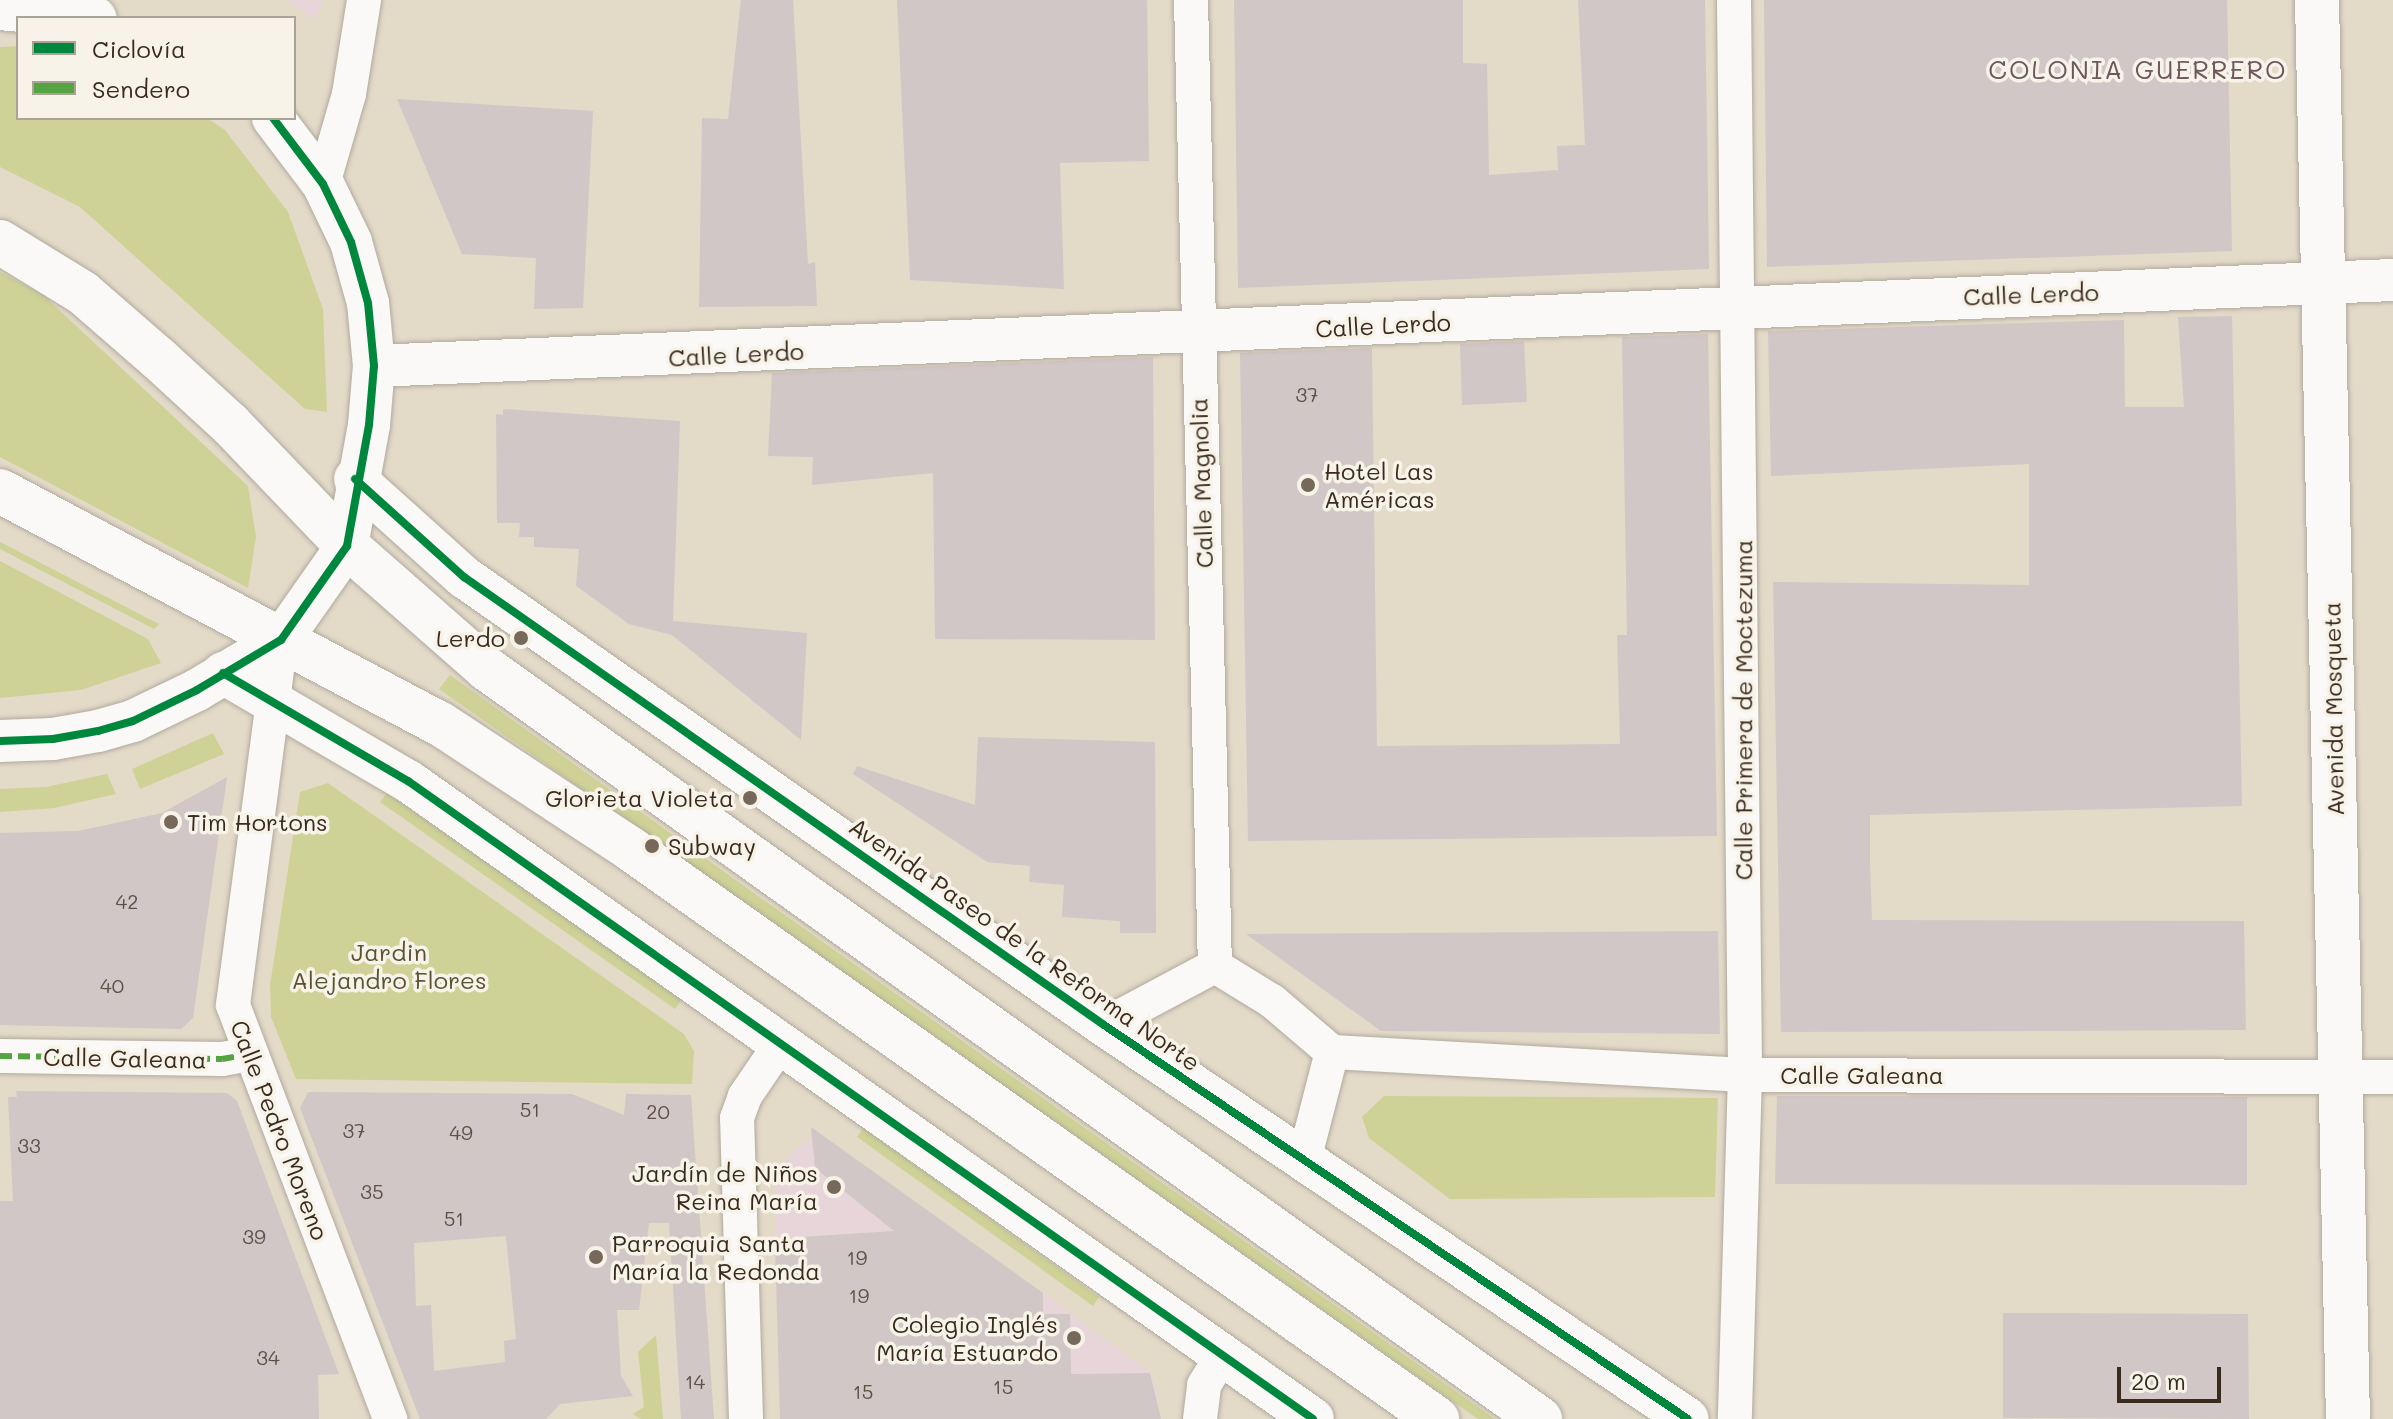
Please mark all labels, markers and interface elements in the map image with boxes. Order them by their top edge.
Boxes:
legend [16,16,296,120]
text: Ciclovía [92,33,186,64]
district label: COLONIA GUERRERO [1988,54,2288,86]
text: Sendero [92,73,190,104]
street label: Calle Lerdo [1963,277,2099,311]
street label: Calle Lerdo [1315,307,1451,343]
street label: Calle Lerdo [668,336,804,372]
house number: 37 [1296,382,1318,406]
street label: Calle Magnolia [1184,397,1218,569]
place label: Hotel Las Américas [1324,457,1435,513]
marker: Hotel Las Américas [1299,476,1317,494]
street label: Calle Primera de Moctezuma [1729,540,1757,880]
street label: Avenida Mosqueta [2317,602,2349,816]
place label: Lerdo [436,624,505,652]
marker: Lerdo [512,629,530,647]
place label: Glorieta Violeta [545,784,734,812]
marker: Glorieta Violeta [741,789,759,807]
place label: Tim Hortons [187,808,328,836]
street label: Avenida Paseo de la Reforma Norte [844,811,1206,1077]
marker: Tim Hortons [162,813,180,831]
place label: Subway [668,832,756,860]
marker: Subway [643,837,661,855]
house number: 42 [116,889,138,913]
park label: Jardin Alejandro Flores [291,938,487,994]
house number: 40 [100,973,124,997]
street label: Calle Pedro Moreno [225,1016,335,1244]
street label: Calle Galeana [43,1042,207,1074]
street label: Calle Galeana [1780,1061,1944,1089]
house number: 51 [520,1097,540,1121]
house number: 20 [646,1099,670,1123]
house number: 37 [343,1118,365,1142]
house number: 49 [449,1120,473,1144]
house number: 33 [17,1133,41,1157]
place label: Jardín de Niños Reina María [632,1159,818,1215]
marker: Jardín de Niños Reina María [825,1178,843,1196]
house number: 35 [360,1179,384,1203]
house number: 51 [444,1206,464,1230]
house number: 39 [242,1224,266,1248]
place label: Parroquia Santa María la Redonda [612,1229,820,1285]
house number: 19 [847,1245,867,1269]
marker: Parroquia Santa María la Redonda [587,1248,605,1266]
house number: 19 [849,1283,869,1307]
place label: Colegio Inglés María Estuardo [876,1310,1058,1366]
marker: Colegio Inglés María Estuardo [1065,1329,1083,1347]
house number: 34 [256,1345,280,1369]
scale bar [2121,1351,2225,1401]
text: 20 m [2131,1365,2186,1396]
house number: 14 [685,1369,705,1393]
house number: 15 [993,1374,1013,1398]
house number: 15 [853,1379,873,1403]

